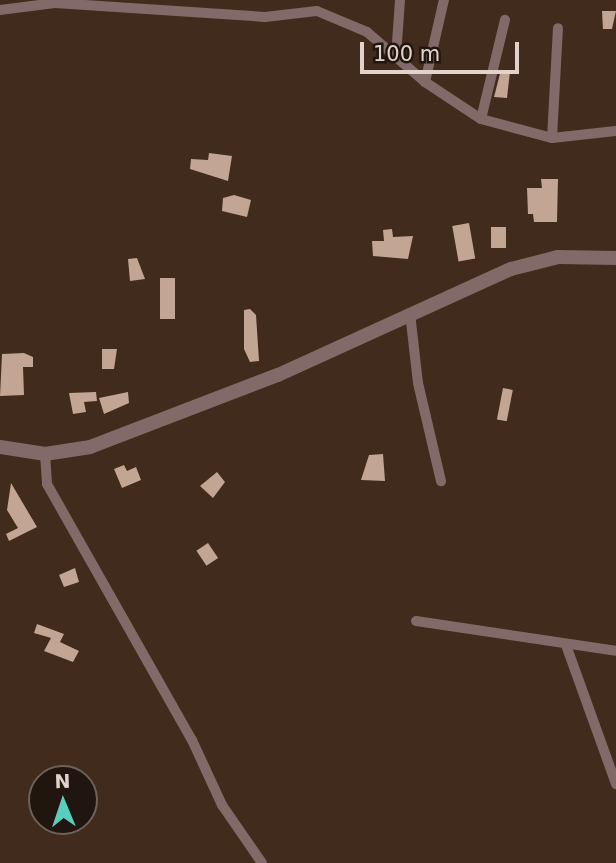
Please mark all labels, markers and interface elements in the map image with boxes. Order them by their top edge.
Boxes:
scale bar [364,28,523,72]
text: 100 m [373,42,440,66]
north arrow [28,765,98,835]
text: N [54,770,71,792]

